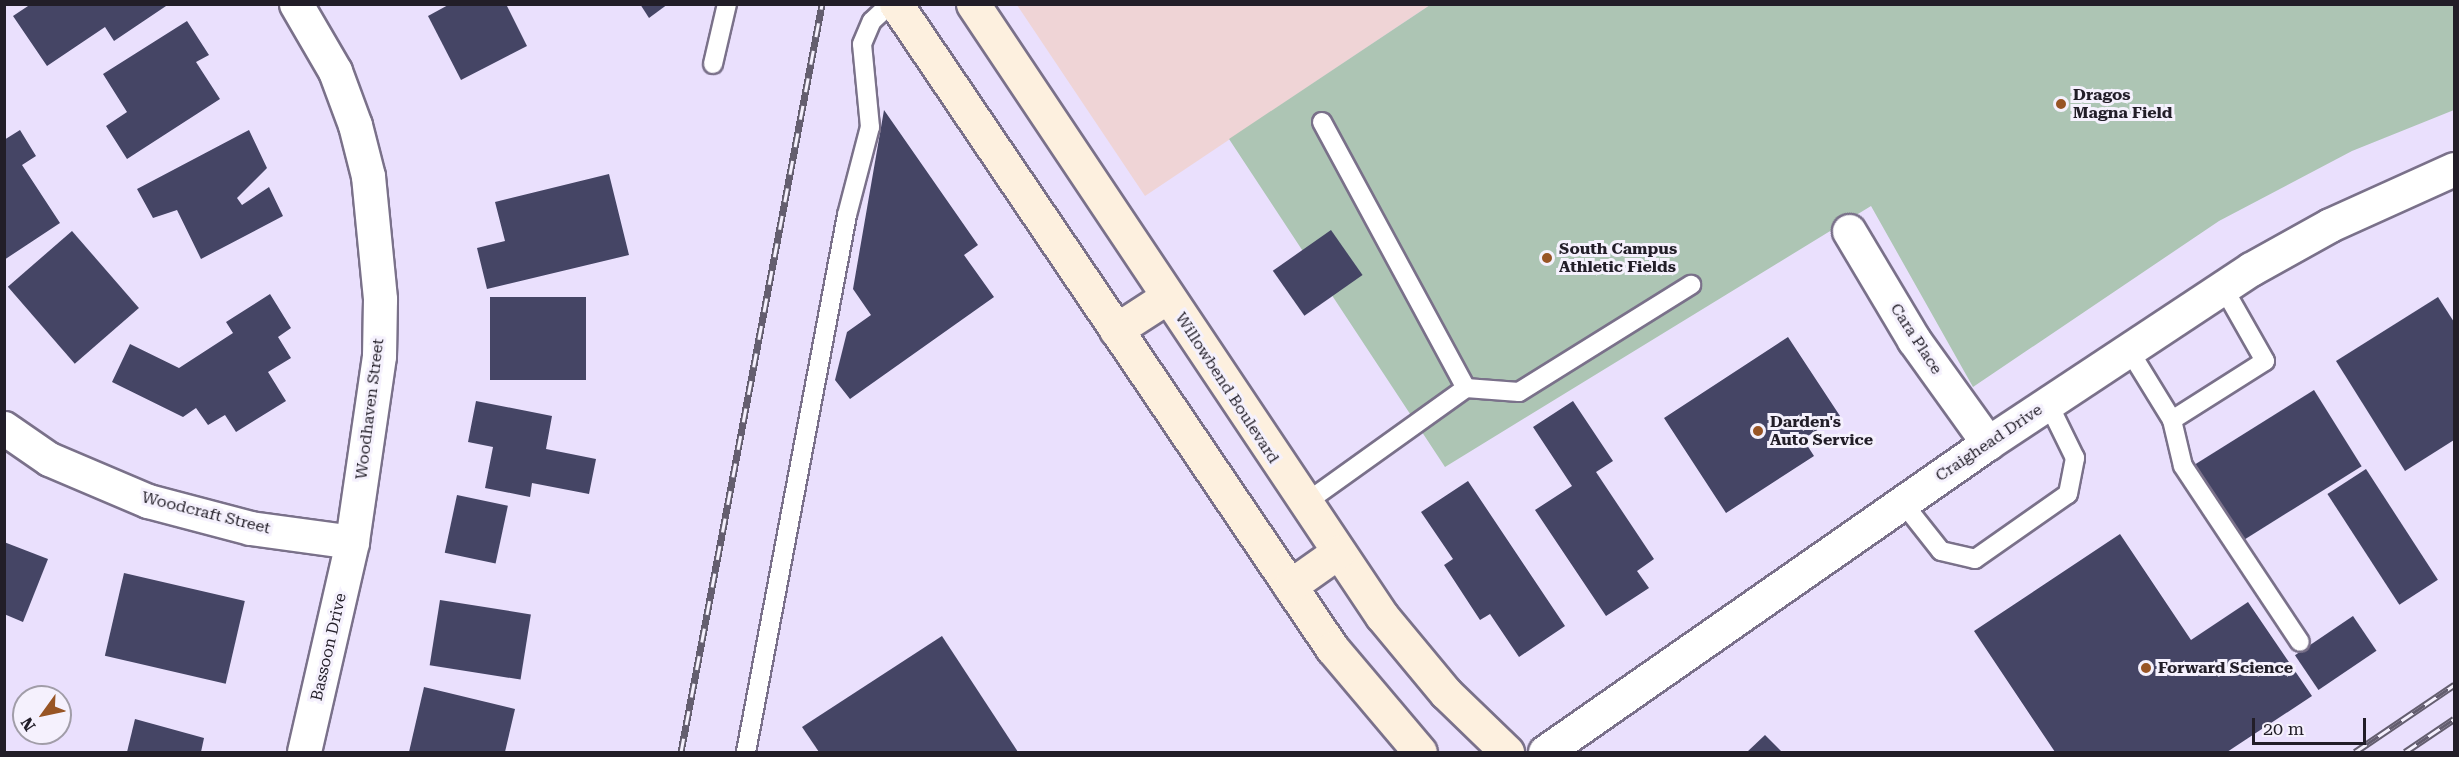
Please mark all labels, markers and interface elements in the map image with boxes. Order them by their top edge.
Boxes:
place label: Dragos Magna Field [2073,85,2173,123]
marker: Dragos Magna Field [2054,97,2068,111]
place label: South Campus Athletic Fields [1559,239,1677,277]
marker: South Campus Athletic Fields [1540,251,1554,265]
street label: Cara Place [1886,300,1946,378]
street label: Willowbend Boulevard [1171,309,1283,467]
street label: Woodhaven Street [352,337,388,481]
street label: Craighead Drive [1932,400,2046,486]
place label: Darden's Auto Service [1770,412,1873,450]
marker: Darden's Auto Service [1751,424,1765,438]
street label: Woodcraft Street [140,488,272,538]
street label: Bassoon Drive [307,591,351,703]
place label: Forward Science [2158,658,2293,678]
marker: Forward Science [2139,661,2153,675]
north arrow [12,685,72,745]
scale bar [2255,706,2369,744]
text: N [17,714,39,734]
text: 20 m [2263,718,2304,739]

